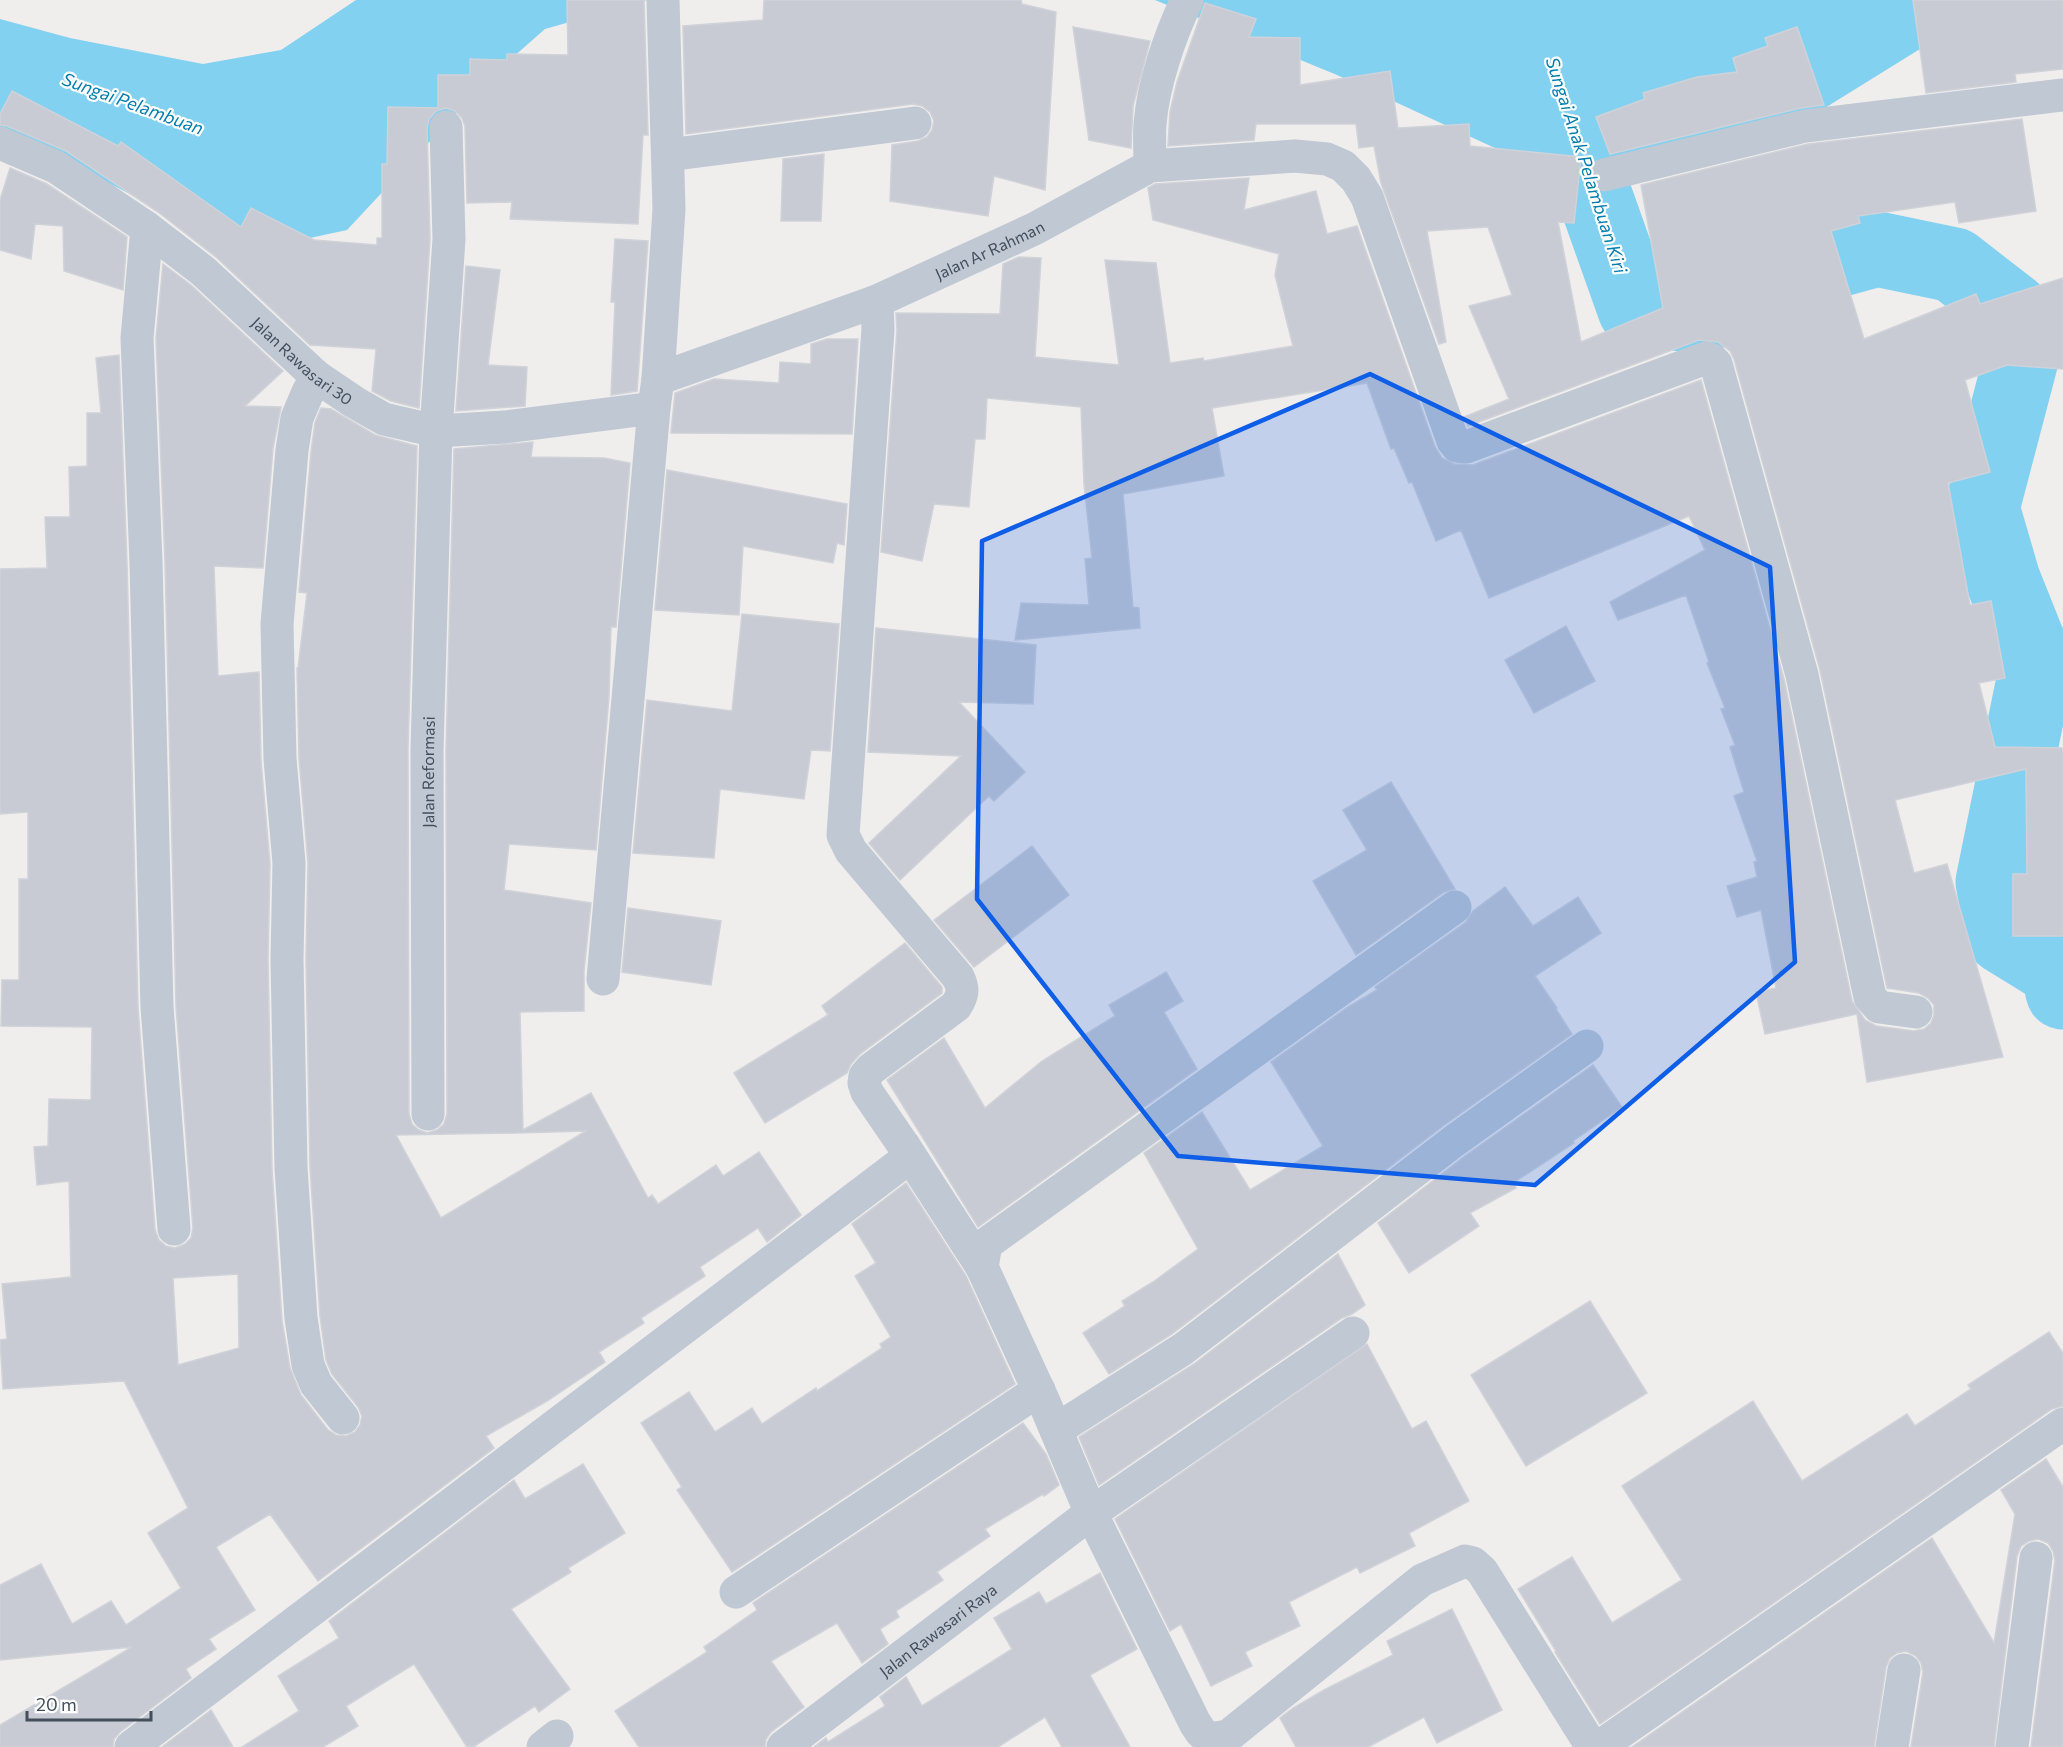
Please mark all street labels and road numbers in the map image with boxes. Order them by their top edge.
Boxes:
street label: Jalan Ar Rahman [932,216,1047,283]
street label: Jalan Rawasari 30 [248,312,357,408]
street label: Jalan Reformasi [417,716,437,828]
street label: Jalan Rawasari Raya [875,1579,1000,1680]

